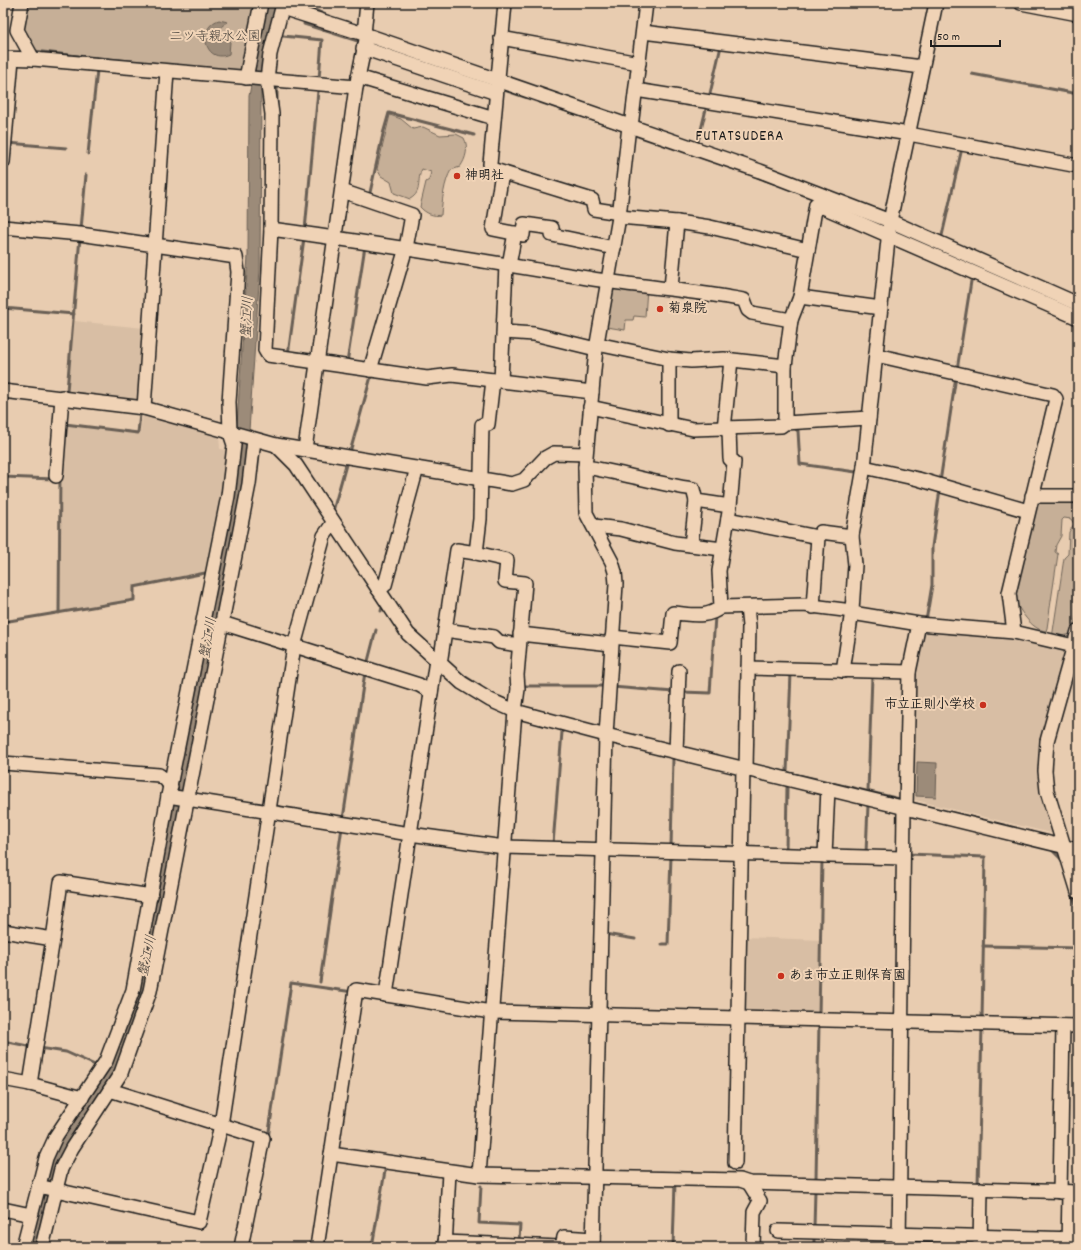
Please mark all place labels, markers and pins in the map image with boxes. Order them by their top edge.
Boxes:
place label: 神明社 [465,167,504,186]
marker: 神明社 [452,171,462,181]
place label: 菊泉院 [668,300,707,319]
marker: 菊泉院 [655,304,665,314]
place label: 市立正則小学校 [884,696,975,715]
marker: 市立正則小学校 [978,700,988,710]
place label: あま市立正則保育園 [789,967,906,986]
marker: あま市立正則保育園 [776,971,786,981]

